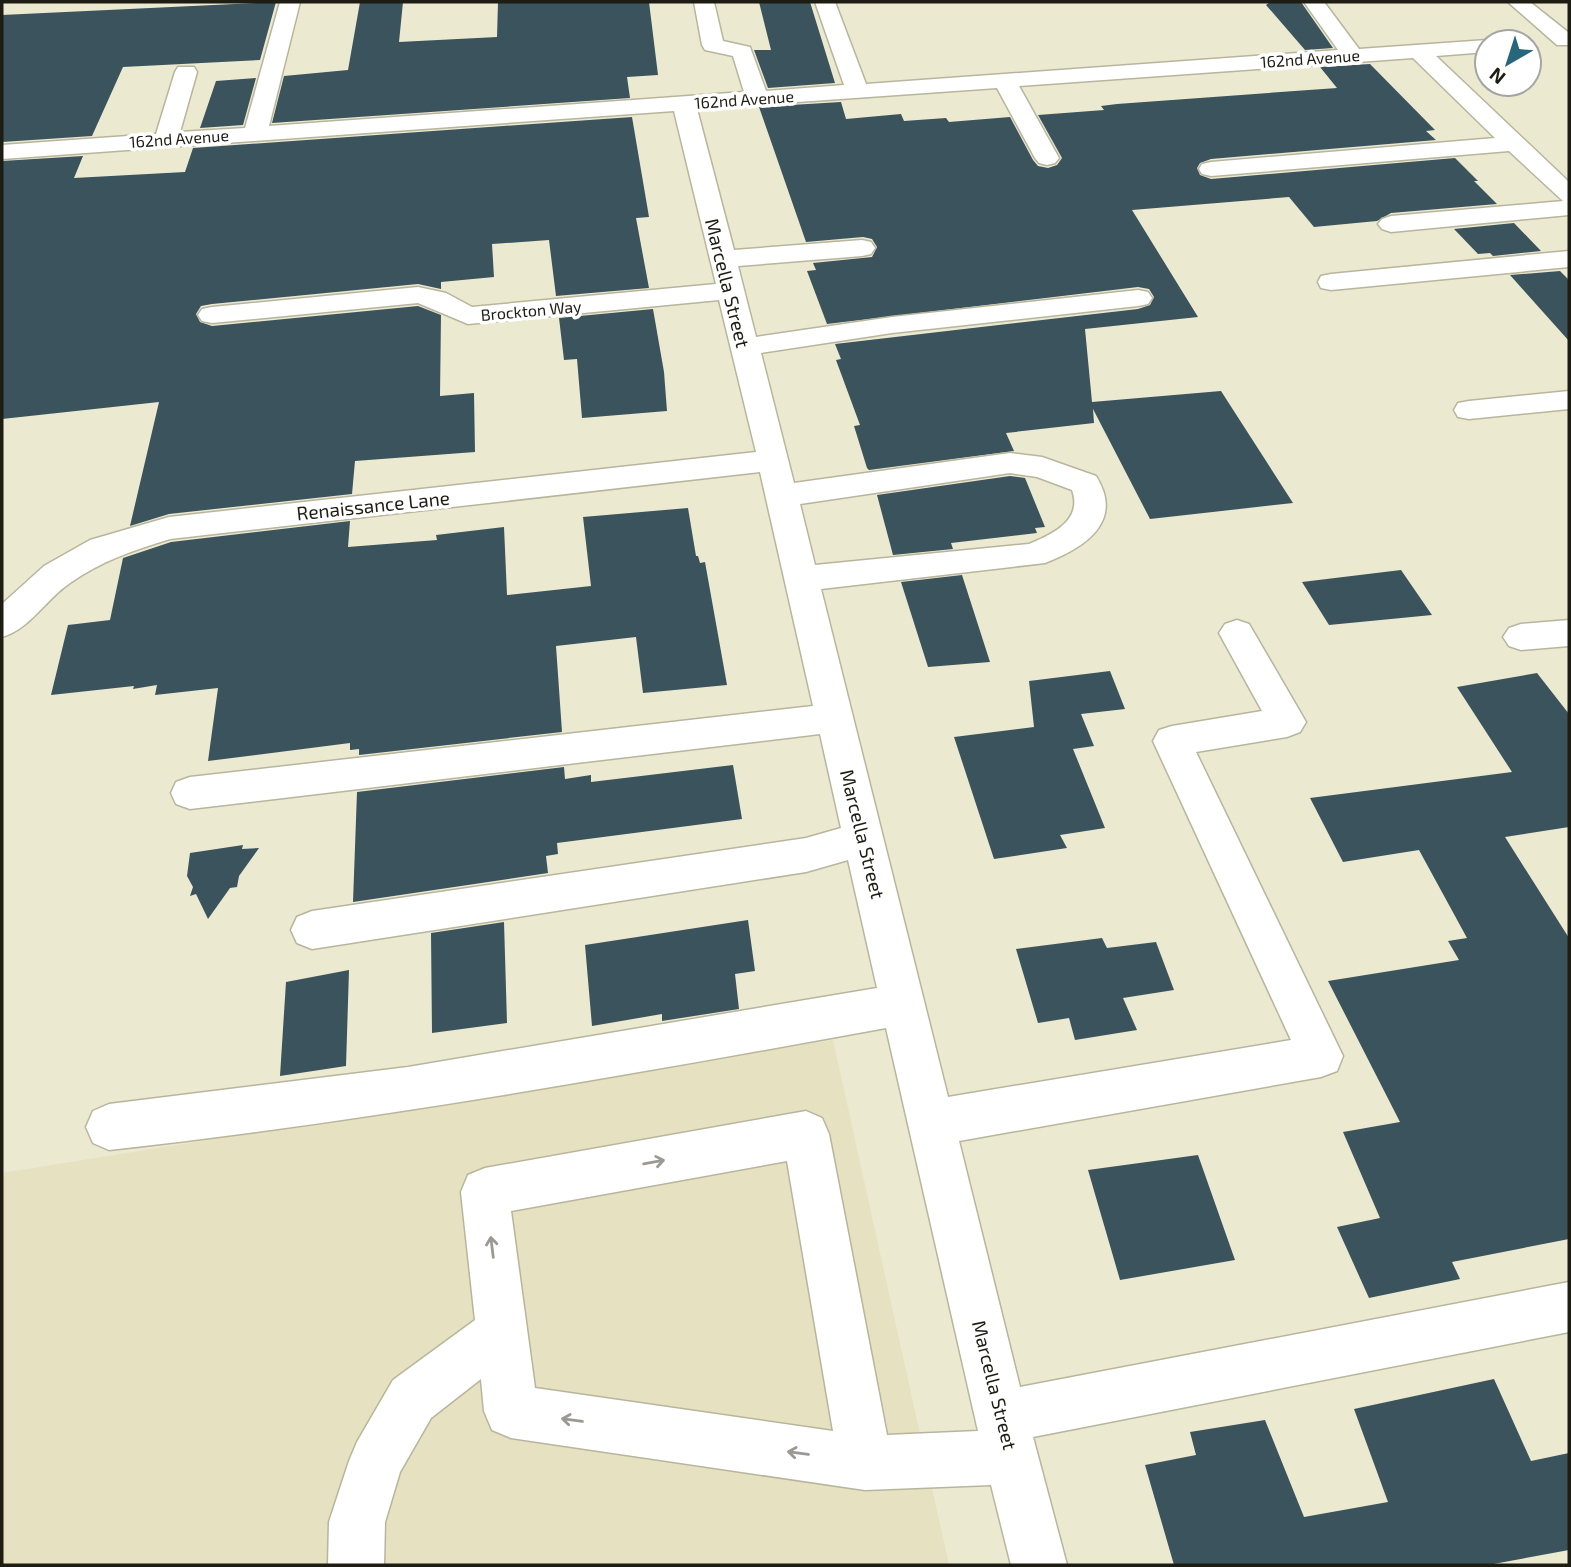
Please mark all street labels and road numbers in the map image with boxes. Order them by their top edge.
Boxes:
street label: 162nd Avenue [1260,45,1360,71]
street label: 162nd Avenue [694,86,794,112]
street label: 162nd Avenue [129,125,229,151]
street label: Marcella Street [701,216,755,350]
street label: Brockton Way [480,296,583,324]
street label: Renaissance Lane [295,486,451,524]
street label: Marcella Street [836,767,890,901]
street label: Marcella Street [968,1318,1022,1452]

